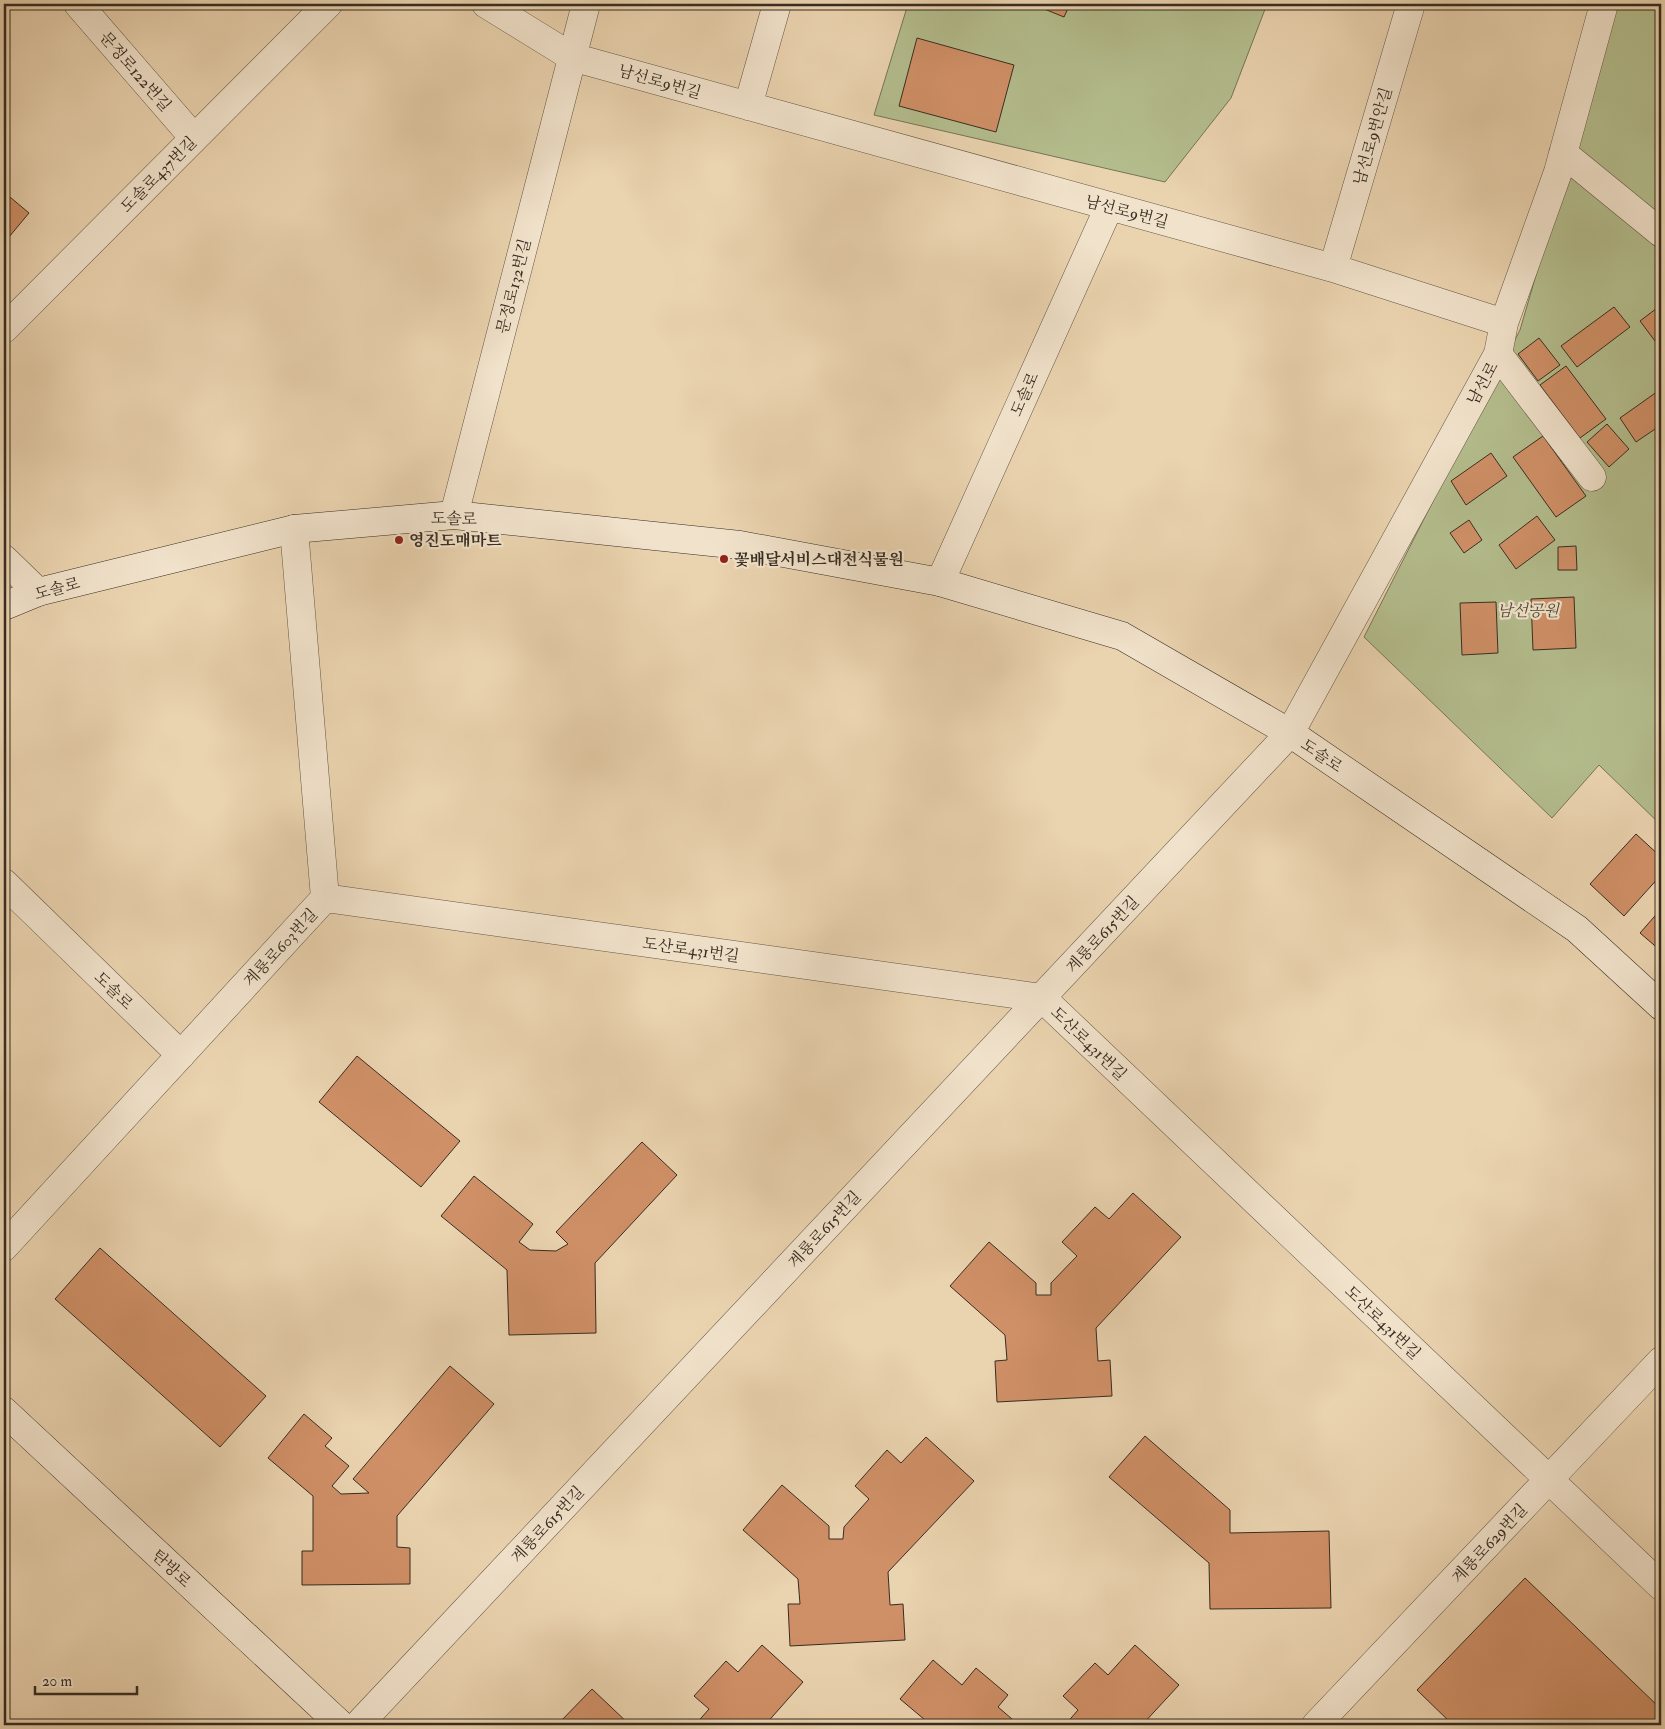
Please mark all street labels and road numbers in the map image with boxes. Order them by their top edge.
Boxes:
street label: 문정로122번길 [95,28,175,116]
street label: 남선로9번길 [616,61,704,103]
street label: 남선로9번안길 [1349,85,1396,188]
street label: 도솔로437번길 [116,132,201,217]
street label: 남선로9번길 [1083,191,1171,233]
street label: 문정로132번길 [493,237,535,336]
street label: 남선로 [1463,358,1503,409]
street label: 도솔로 [1006,369,1044,420]
street label: 도솔로 [431,509,478,529]
street label: 도솔로 [32,573,83,605]
street label: 도솔로 [1297,735,1347,777]
street label: 계룡로615번길 [1062,892,1143,977]
street label: 계룡로603번길 [239,904,322,991]
street label: 도산로431번길 [641,933,741,967]
street label: 도솔로 [90,967,137,1014]
street label: 도산로431번길 [1046,1003,1130,1085]
street label: 계룡로615번길 [784,1187,865,1272]
street label: 도산로431번길 [1340,1282,1424,1364]
street label: 계룡로615번길 [507,1482,588,1567]
street label: 계룡로629번길 [1448,1500,1532,1588]
street label: 탄방로 [148,1546,195,1592]

